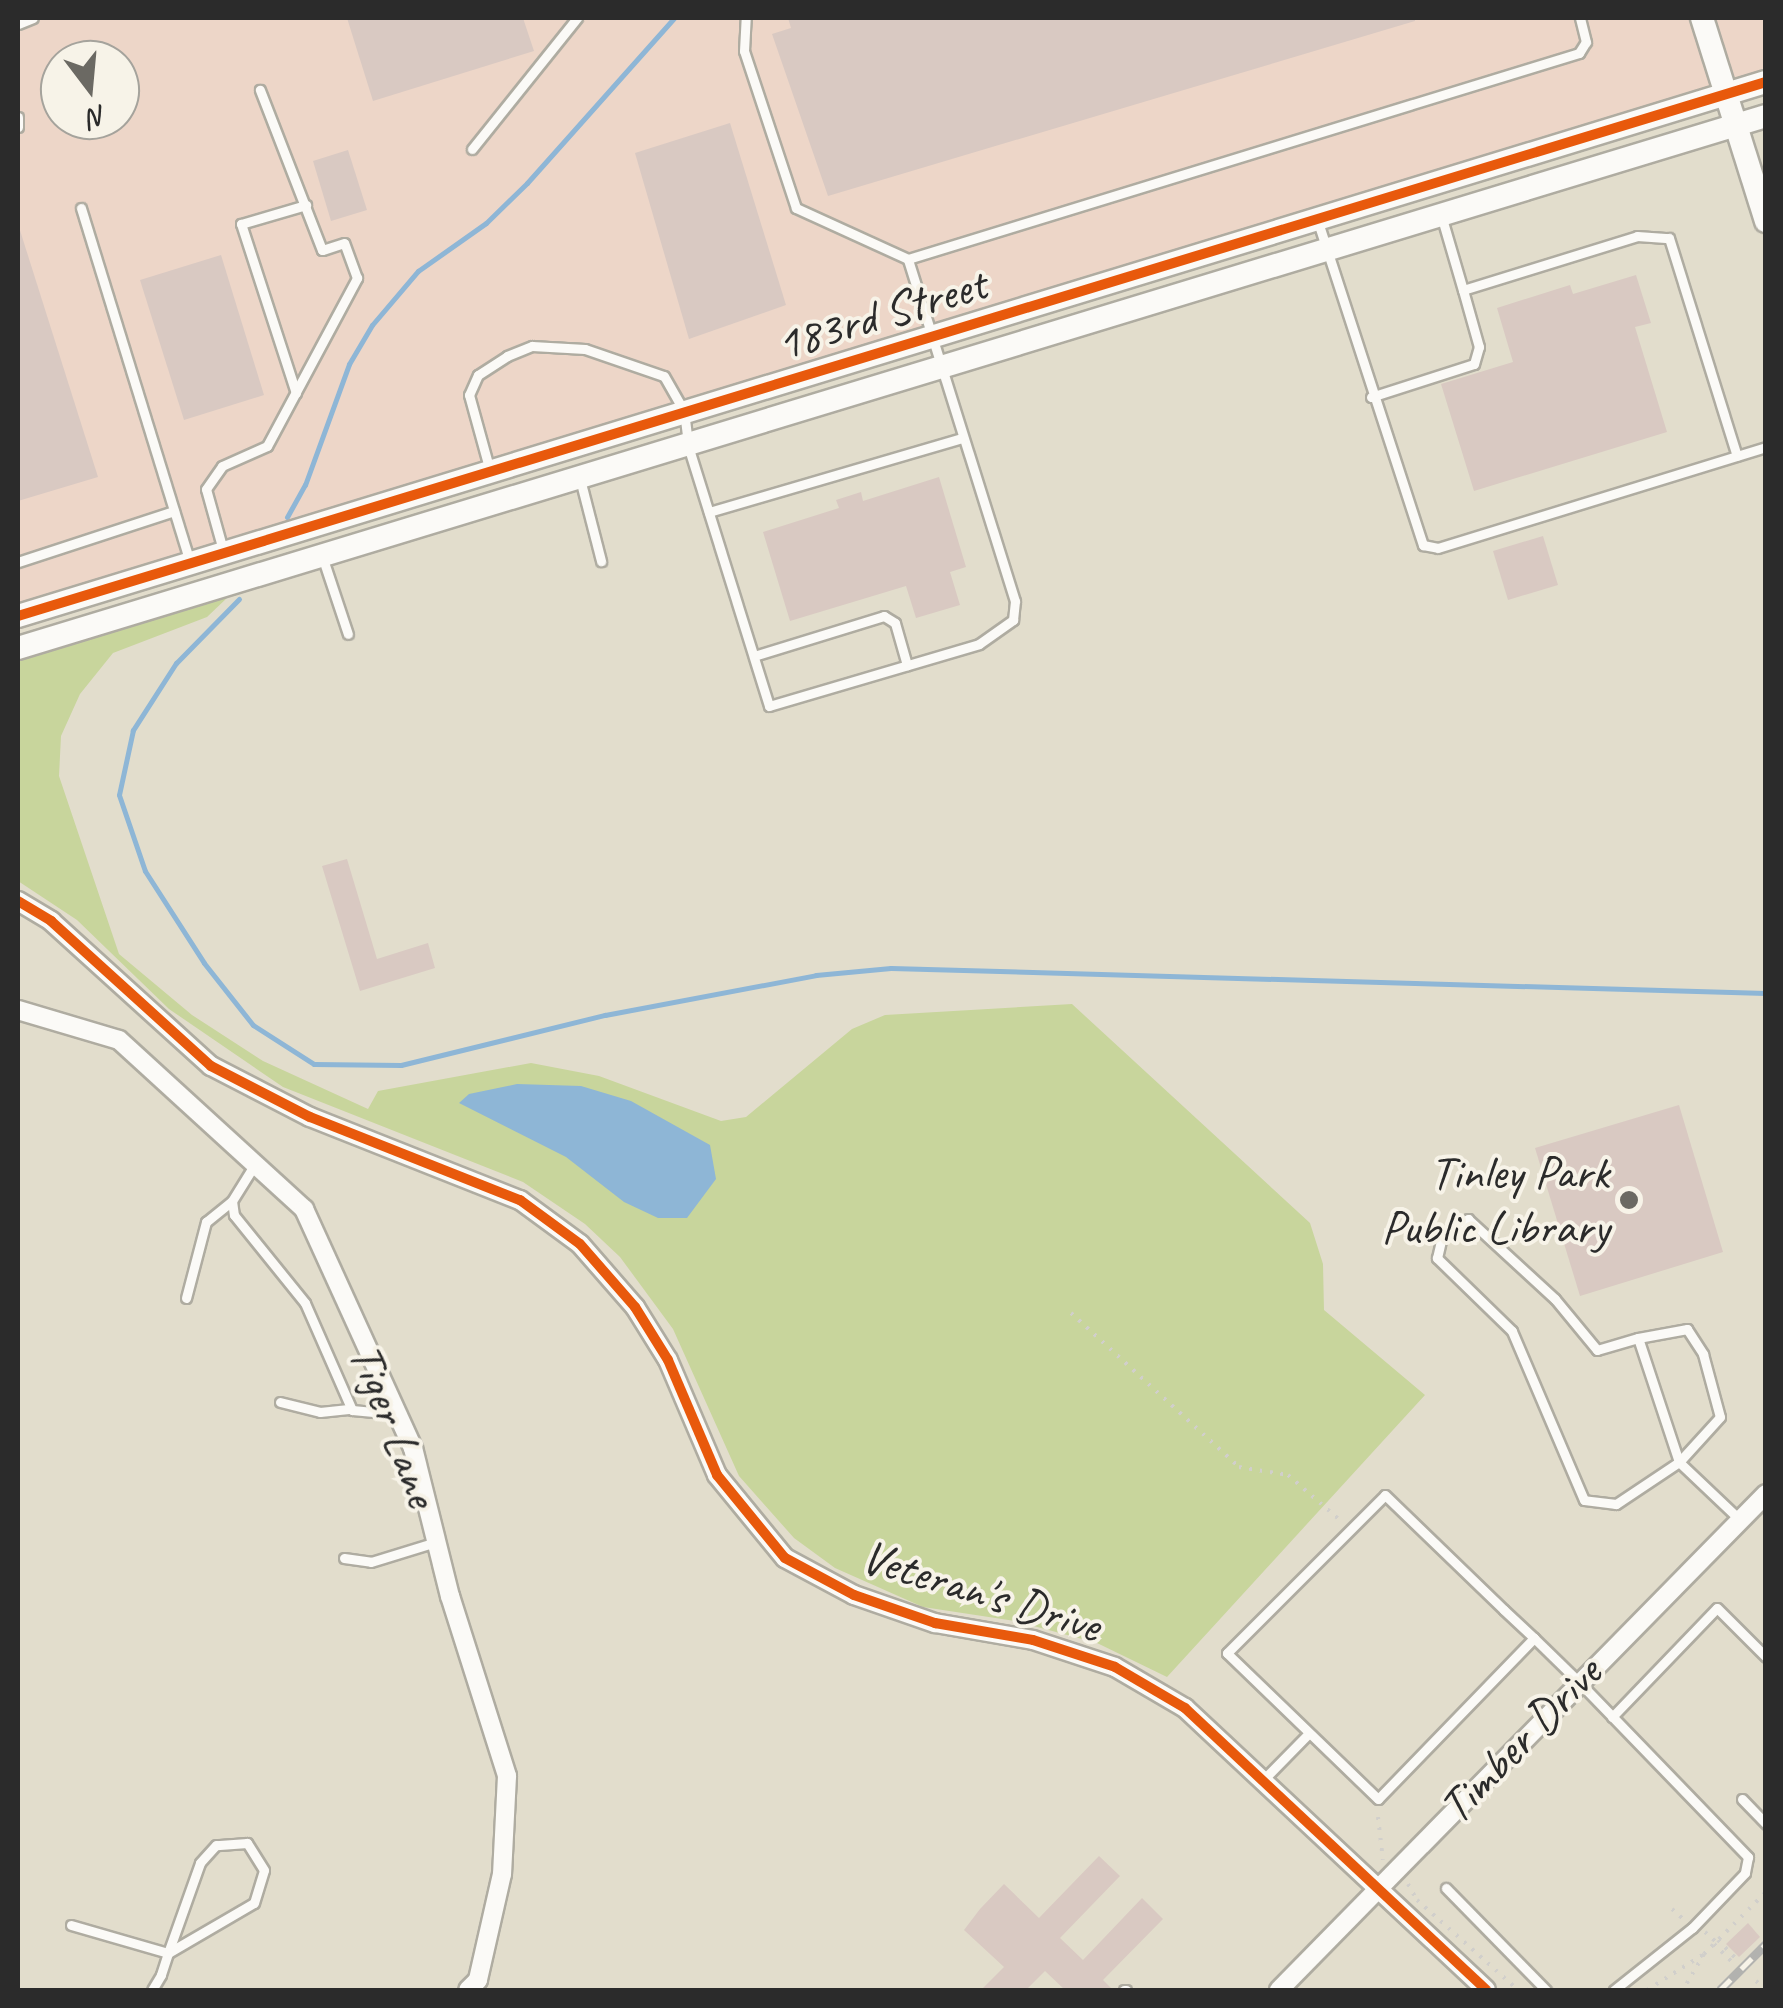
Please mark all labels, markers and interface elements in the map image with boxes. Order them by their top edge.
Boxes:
north arrow [40,40,140,140]
text: N [85,98,111,137]
street label: 183rd Street [769,255,993,373]
place label: Tinley Park Public Library [1382,1143,1609,1256]
marker: Tinley Park Public Library [1618,1189,1640,1211]
street label: Tiger Lane [336,1335,452,1515]
street label: Veteran's Drive [854,1527,1108,1655]
street label: Timber Drive [1427,1645,1613,1835]

